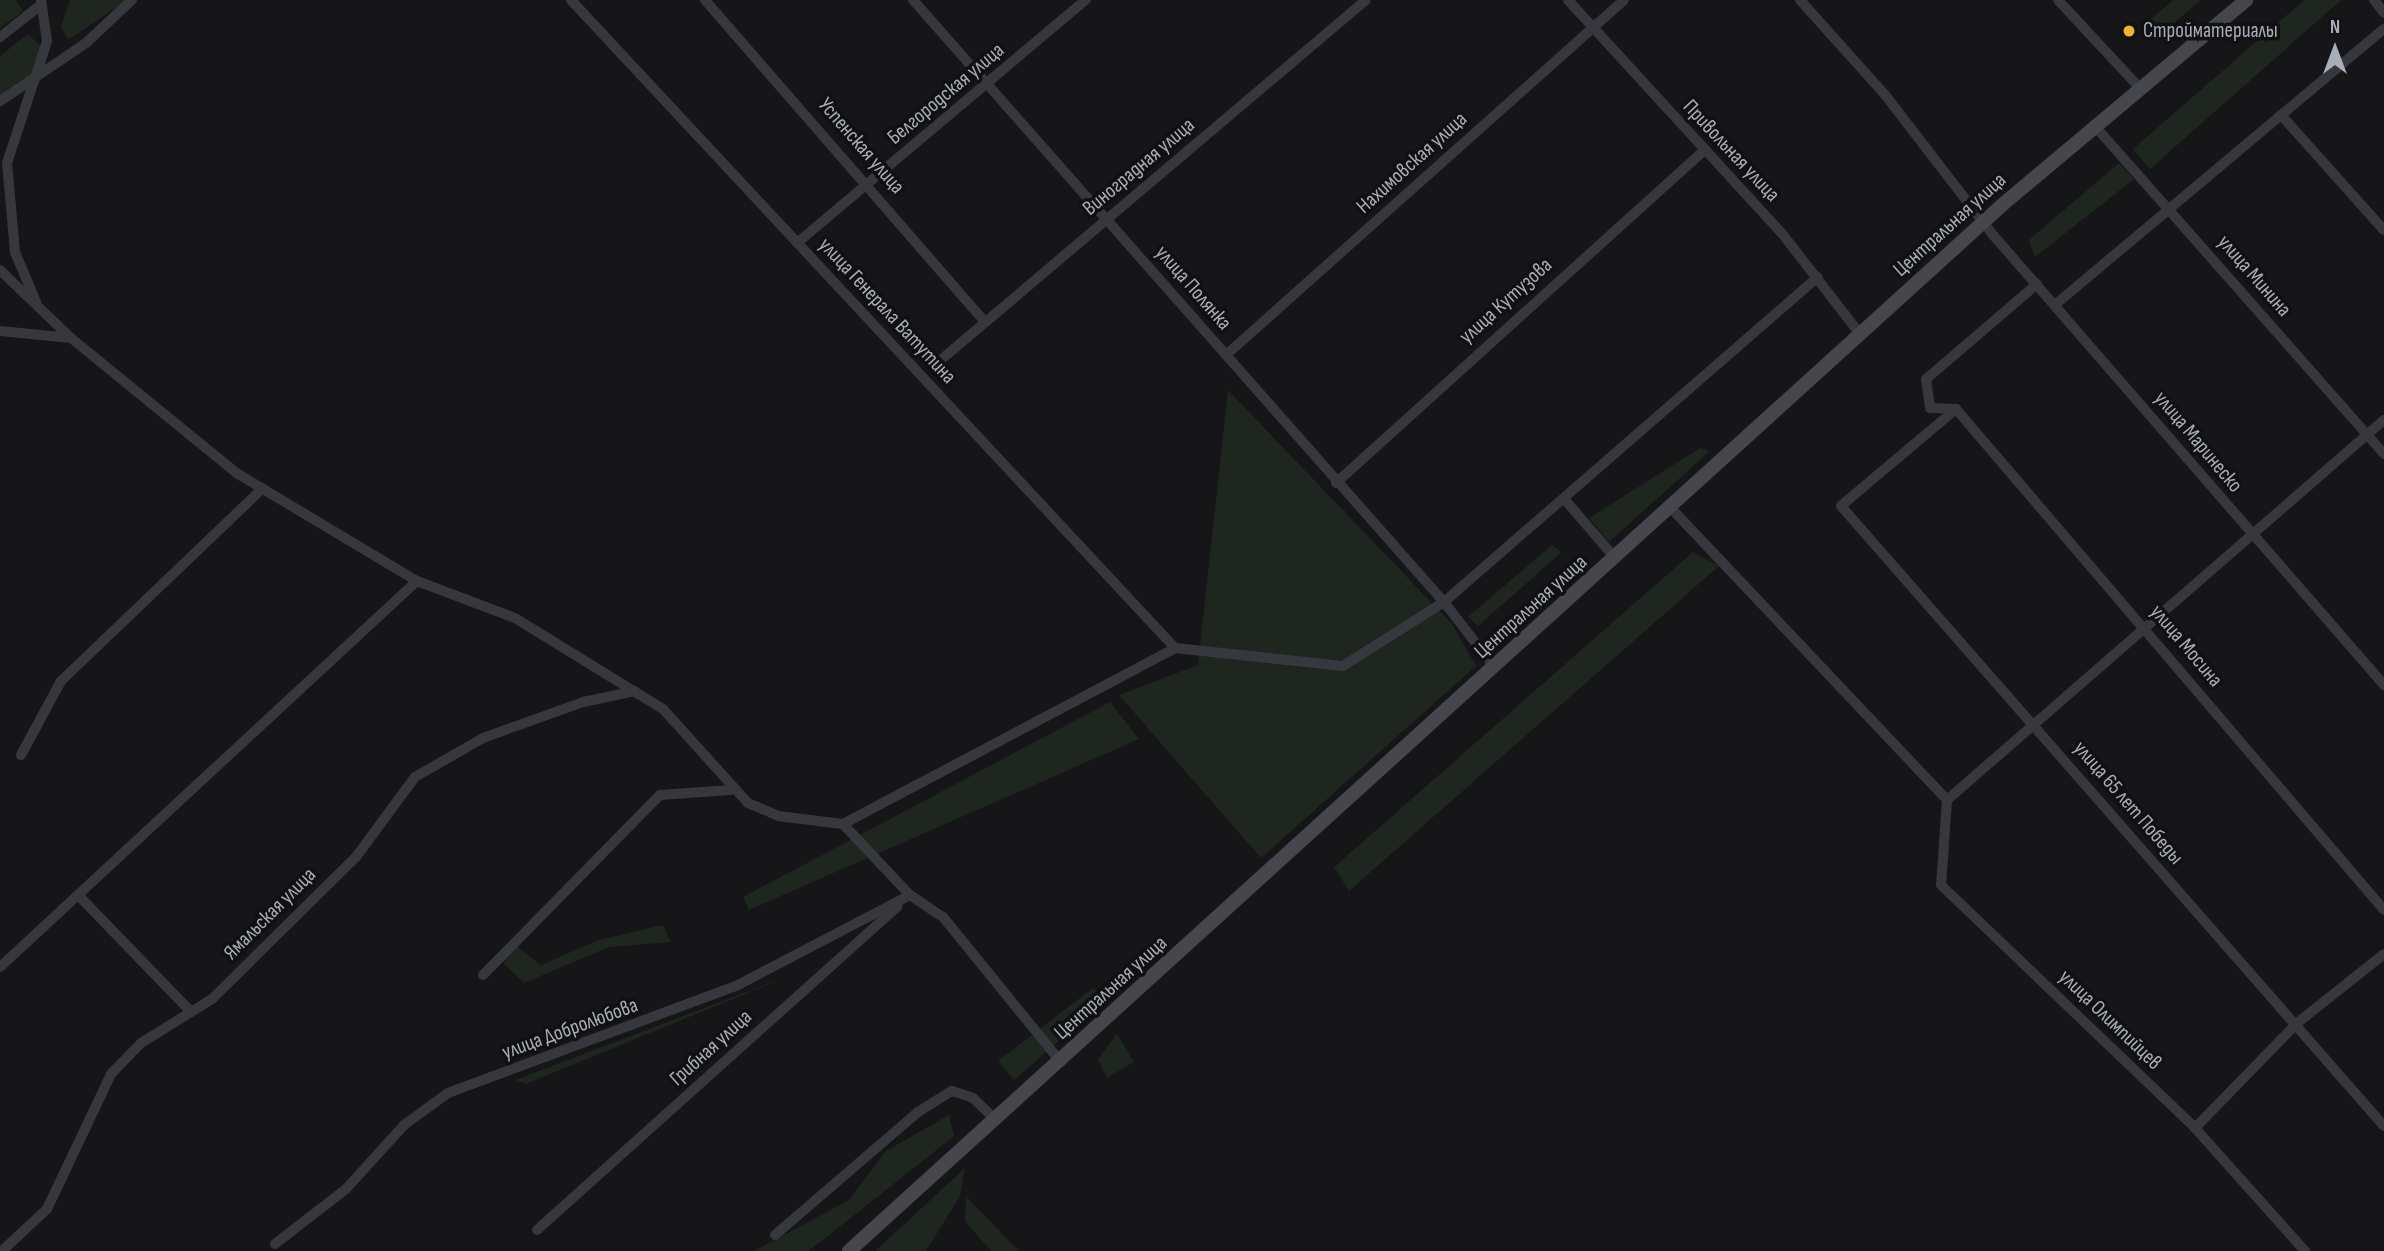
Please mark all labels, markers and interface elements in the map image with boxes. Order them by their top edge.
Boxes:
north arrow [2300,14,2370,84]
text: N [2330,16,2340,39]
place label: Стройматериалы [2143,18,2278,44]
marker: Стройматериалы [2121,23,2137,39]
street label: Белгородская улица [883,38,1009,150]
street label: Успенская улица [812,93,910,199]
street label: Привольная улица [1677,95,1785,207]
street label: Нахимовская улица [1352,107,1472,219]
street label: Виноградная улица [1078,113,1200,221]
street label: Центральная улица [1888,168,2012,282]
street label: улица Минина [2212,230,2296,322]
street label: улица Генерала Ватутина [813,233,961,389]
street label: улица Полянка [1149,240,1237,336]
street label: улица Кутузова [1454,253,1558,349]
street label: улица Маринеско [2148,386,2248,498]
street label: Центральная улица [1469,550,1593,664]
street label: улица Мосина [2144,600,2228,692]
street label: улица 65 лет Победы [2068,736,2188,870]
street label: Ямальская улица [219,863,321,965]
street label: Центральная улица [1049,931,1173,1045]
street label: улица Олимпийцев [2053,965,2167,1075]
street label: улица Добролюбова [499,993,641,1065]
street label: Грибная улица [665,1005,757,1091]

